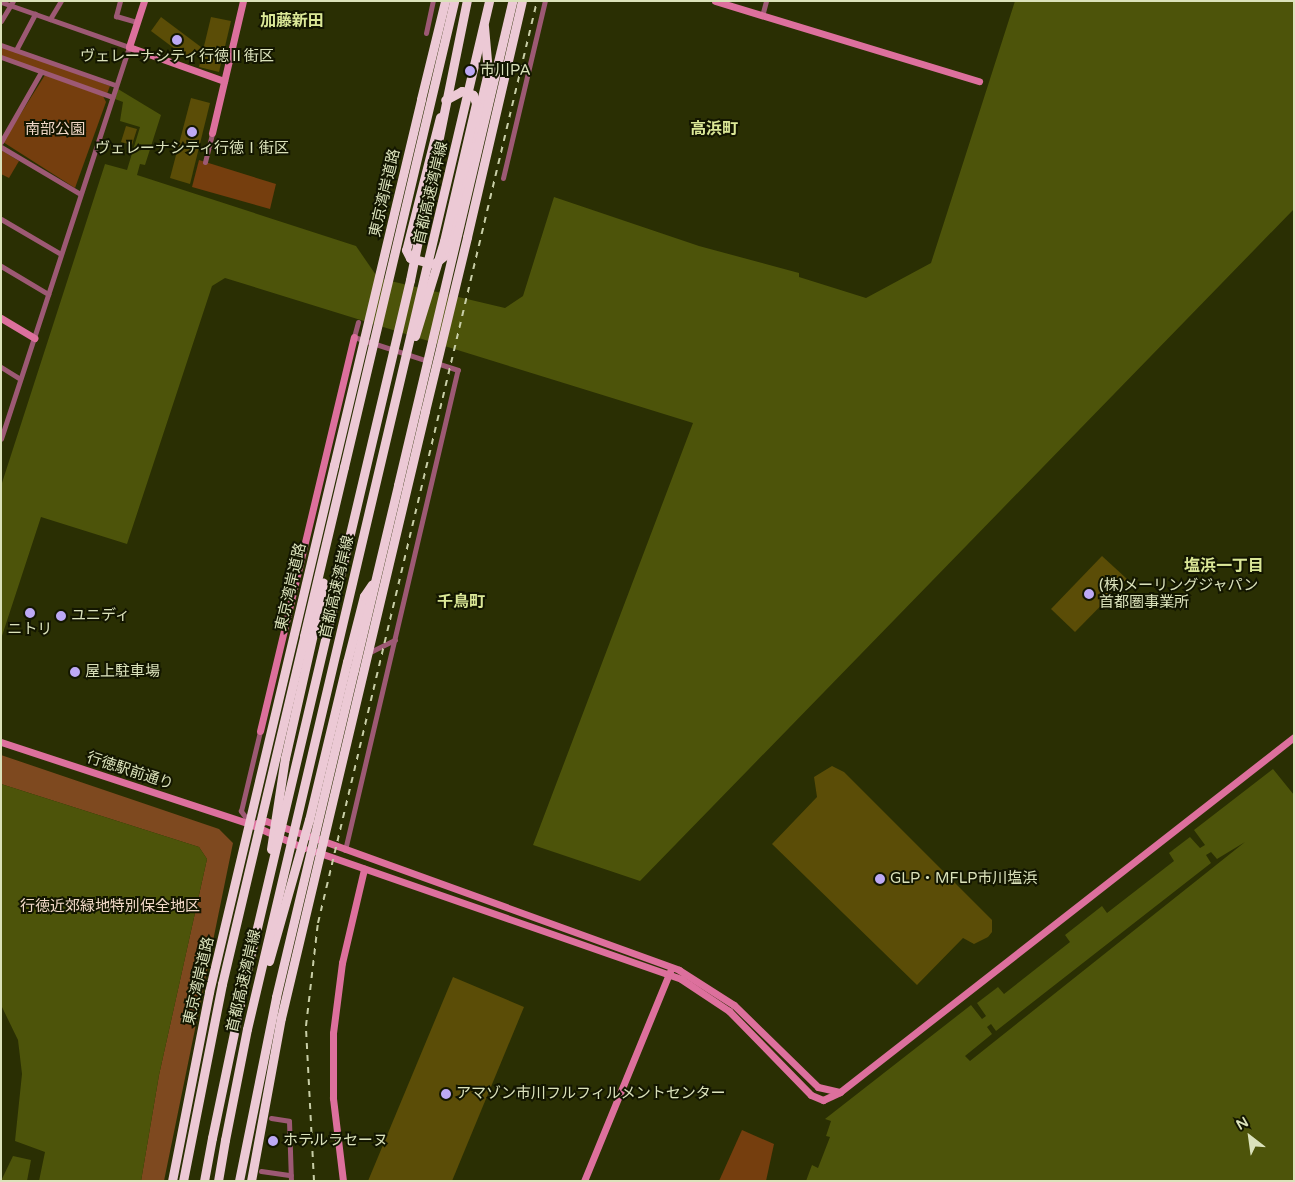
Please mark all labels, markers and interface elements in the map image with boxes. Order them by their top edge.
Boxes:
district label: 加藤新田 [260,11,324,31]
marker: ヴェレーナシティ行徳Ⅱ街区 [171,34,183,46]
place label: ヴェレーナシティ行徳Ⅱ街区 [80,48,274,66]
place label: 市川PA [480,62,531,80]
marker: 市川PA [464,65,476,77]
district label: 高浜町 [690,119,738,139]
park label: 南部公園 [25,121,85,139]
marker: ヴェレーナシティ行徳Ⅰ街区 [186,126,198,138]
place label: ヴェレーナシティ行徳Ⅰ街区 [95,140,289,158]
street label: 首都高速湾岸線 [410,140,452,246]
street label: 東京湾岸道路 [366,147,404,239]
street label: 首都高速湾岸線 [316,534,358,640]
street label: 東京湾岸道路 [272,541,310,633]
district label: 塩浜一丁目 [1184,556,1264,576]
place label: (株)メーリングジャパン 首都圏事業所 [1099,576,1258,611]
marker: (株)メーリングジャパン 首都圏事業所 [1083,588,1095,600]
district label: 千鳥町 [437,592,485,612]
marker: ニトリ [24,607,36,619]
place label: ユニディ [71,607,131,625]
marker: ユニディ [55,610,67,622]
place label: ニトリ [8,621,52,639]
place label: 屋上駐車場 [85,663,160,681]
marker: 屋上駐車場 [69,666,81,678]
street label: 行徳駅前通り [84,749,176,793]
place label: GLP・MFLP市川塩浜 [890,870,1037,888]
marker: GLP・MFLP市川塩浜 [874,873,886,885]
park label: 行徳近郊緑地特別保全地区 [20,898,200,916]
street label: 首都高速湾岸線 [223,928,265,1034]
street label: 東京湾岸道路 [180,935,218,1027]
place label: アマゾン市川フルフィルメントセンター [456,1085,726,1103]
marker: アマゾン市川フルフィルメントセンター [440,1088,452,1100]
north arrow [1225,1112,1275,1162]
text: N [1233,1113,1251,1134]
place label: ホテルラセーヌ [283,1132,388,1150]
marker: ホテルラセーヌ [267,1135,279,1147]

